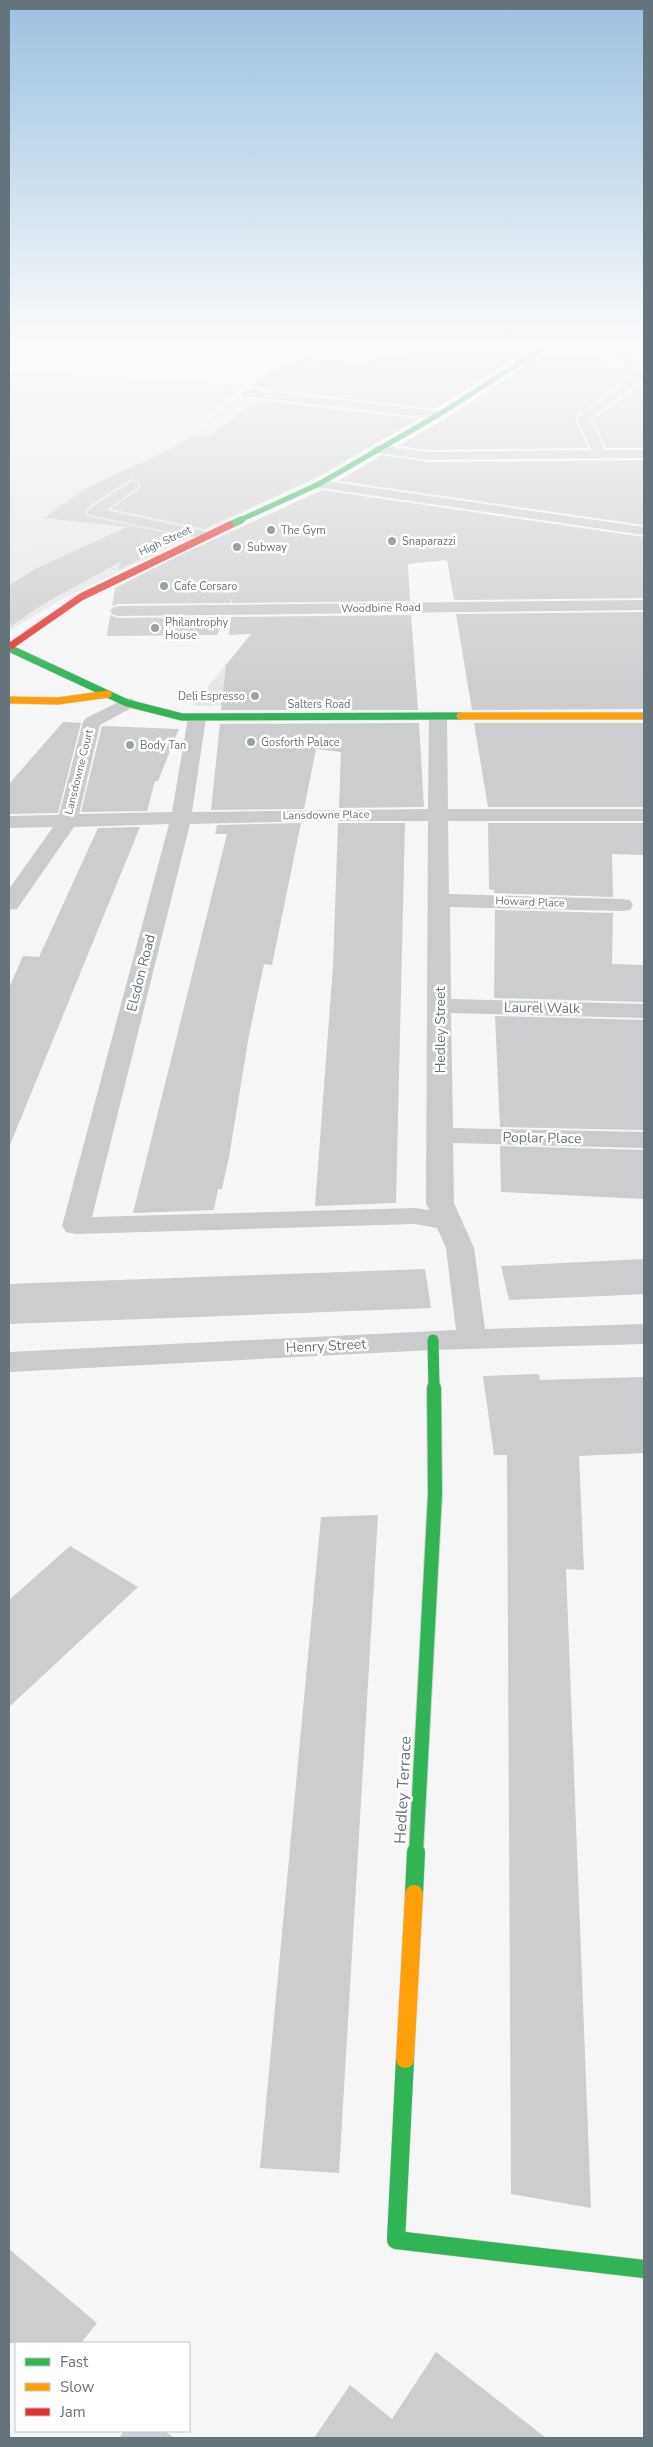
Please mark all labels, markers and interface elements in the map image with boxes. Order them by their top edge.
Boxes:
street label: High Street [136,522,194,560]
place label: The Gym [281,523,326,538]
marker: The Gym [265,524,277,536]
place label: Snaparazzi [402,534,456,549]
marker: Snaparazzi [386,535,398,547]
place label: Subway [247,540,287,555]
marker: Subway [231,541,243,553]
place label: Cafe Corsaro [174,579,237,594]
marker: Cafe Corsaro [158,580,170,592]
street label: Woodbine Road [341,600,421,616]
place label: Philantrophy House [165,615,229,643]
marker: Philantrophy House [149,622,161,634]
place label: Deli Espresso [178,689,245,704]
marker: Deli Espresso [249,690,261,702]
street label: Salters Road [288,697,351,712]
street label: Lansdowne Court [61,728,97,816]
place label: Gosforth Palace [261,735,340,750]
marker: Gosforth Palace [245,736,257,748]
place label: Body Tan [140,738,186,753]
marker: Body Tan [124,739,136,751]
street label: Lansdowne Place [282,807,370,823]
street label: Howard Place [495,893,565,911]
street label: Elsdon Road [122,932,160,1014]
street label: Hedley Street [431,987,450,1073]
street label: Laurel Walk [504,998,581,1018]
street label: Poplar Place [502,1128,582,1148]
street label: Henry Street [285,1334,367,1358]
street label: Hedley Terrace [389,1736,417,1844]
legend [15,2342,190,2432]
text: Fast [60,2352,89,2372]
text: Slow [60,2377,95,2397]
text: Jam [59,2402,86,2422]

